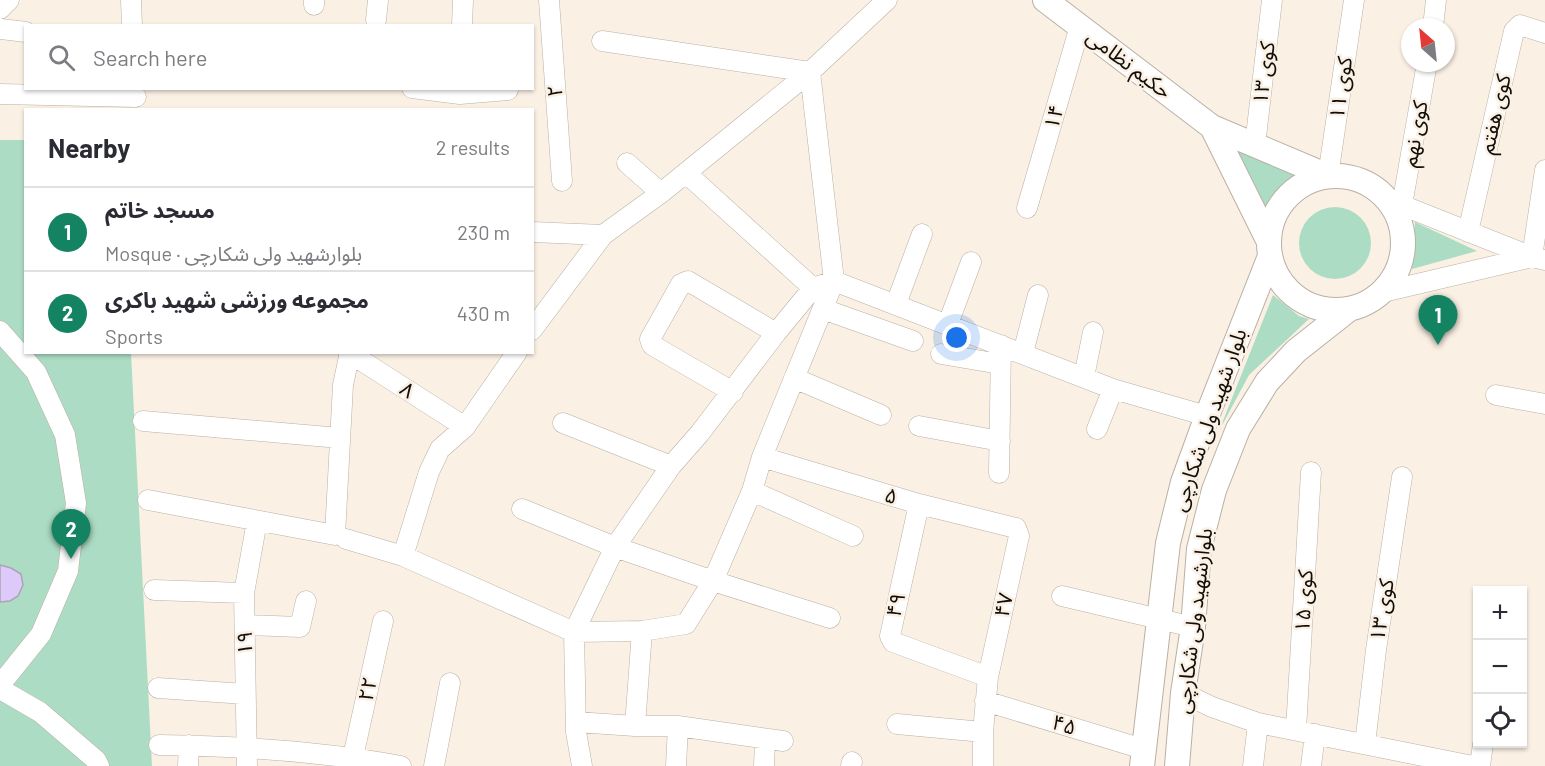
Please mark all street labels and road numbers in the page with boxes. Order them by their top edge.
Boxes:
street label: حکیم نظامی [1080,23,1177,106]
street label: کوی ۱۳ [1246,40,1280,106]
street label: کوی ۱۱ [1323,55,1357,121]
street label: کوی هفتم [1472,71,1519,157]
street label: ۲ [541,84,566,98]
street label: کوی نهم [1395,98,1436,170]
street label: ۱۴ [1037,102,1068,132]
street label: بلوار شهید ولی شکارچی [1165,325,1253,515]
street label: ۸ [396,375,420,402]
street label: ۵ [882,481,901,508]
street label: بلوارشهید ولی شکارچی [1169,527,1218,715]
street label: کوی ۱۵ [1288,569,1318,633]
street label: کوی ۱۳ [1363,576,1399,643]
street label: ۴۹ [880,590,909,619]
street label: ۴۷ [988,590,1017,619]
street label: ۱۹ [231,631,256,655]
street label: ۲۲ [352,674,381,703]
street label: ۴۵ [1049,708,1080,739]

